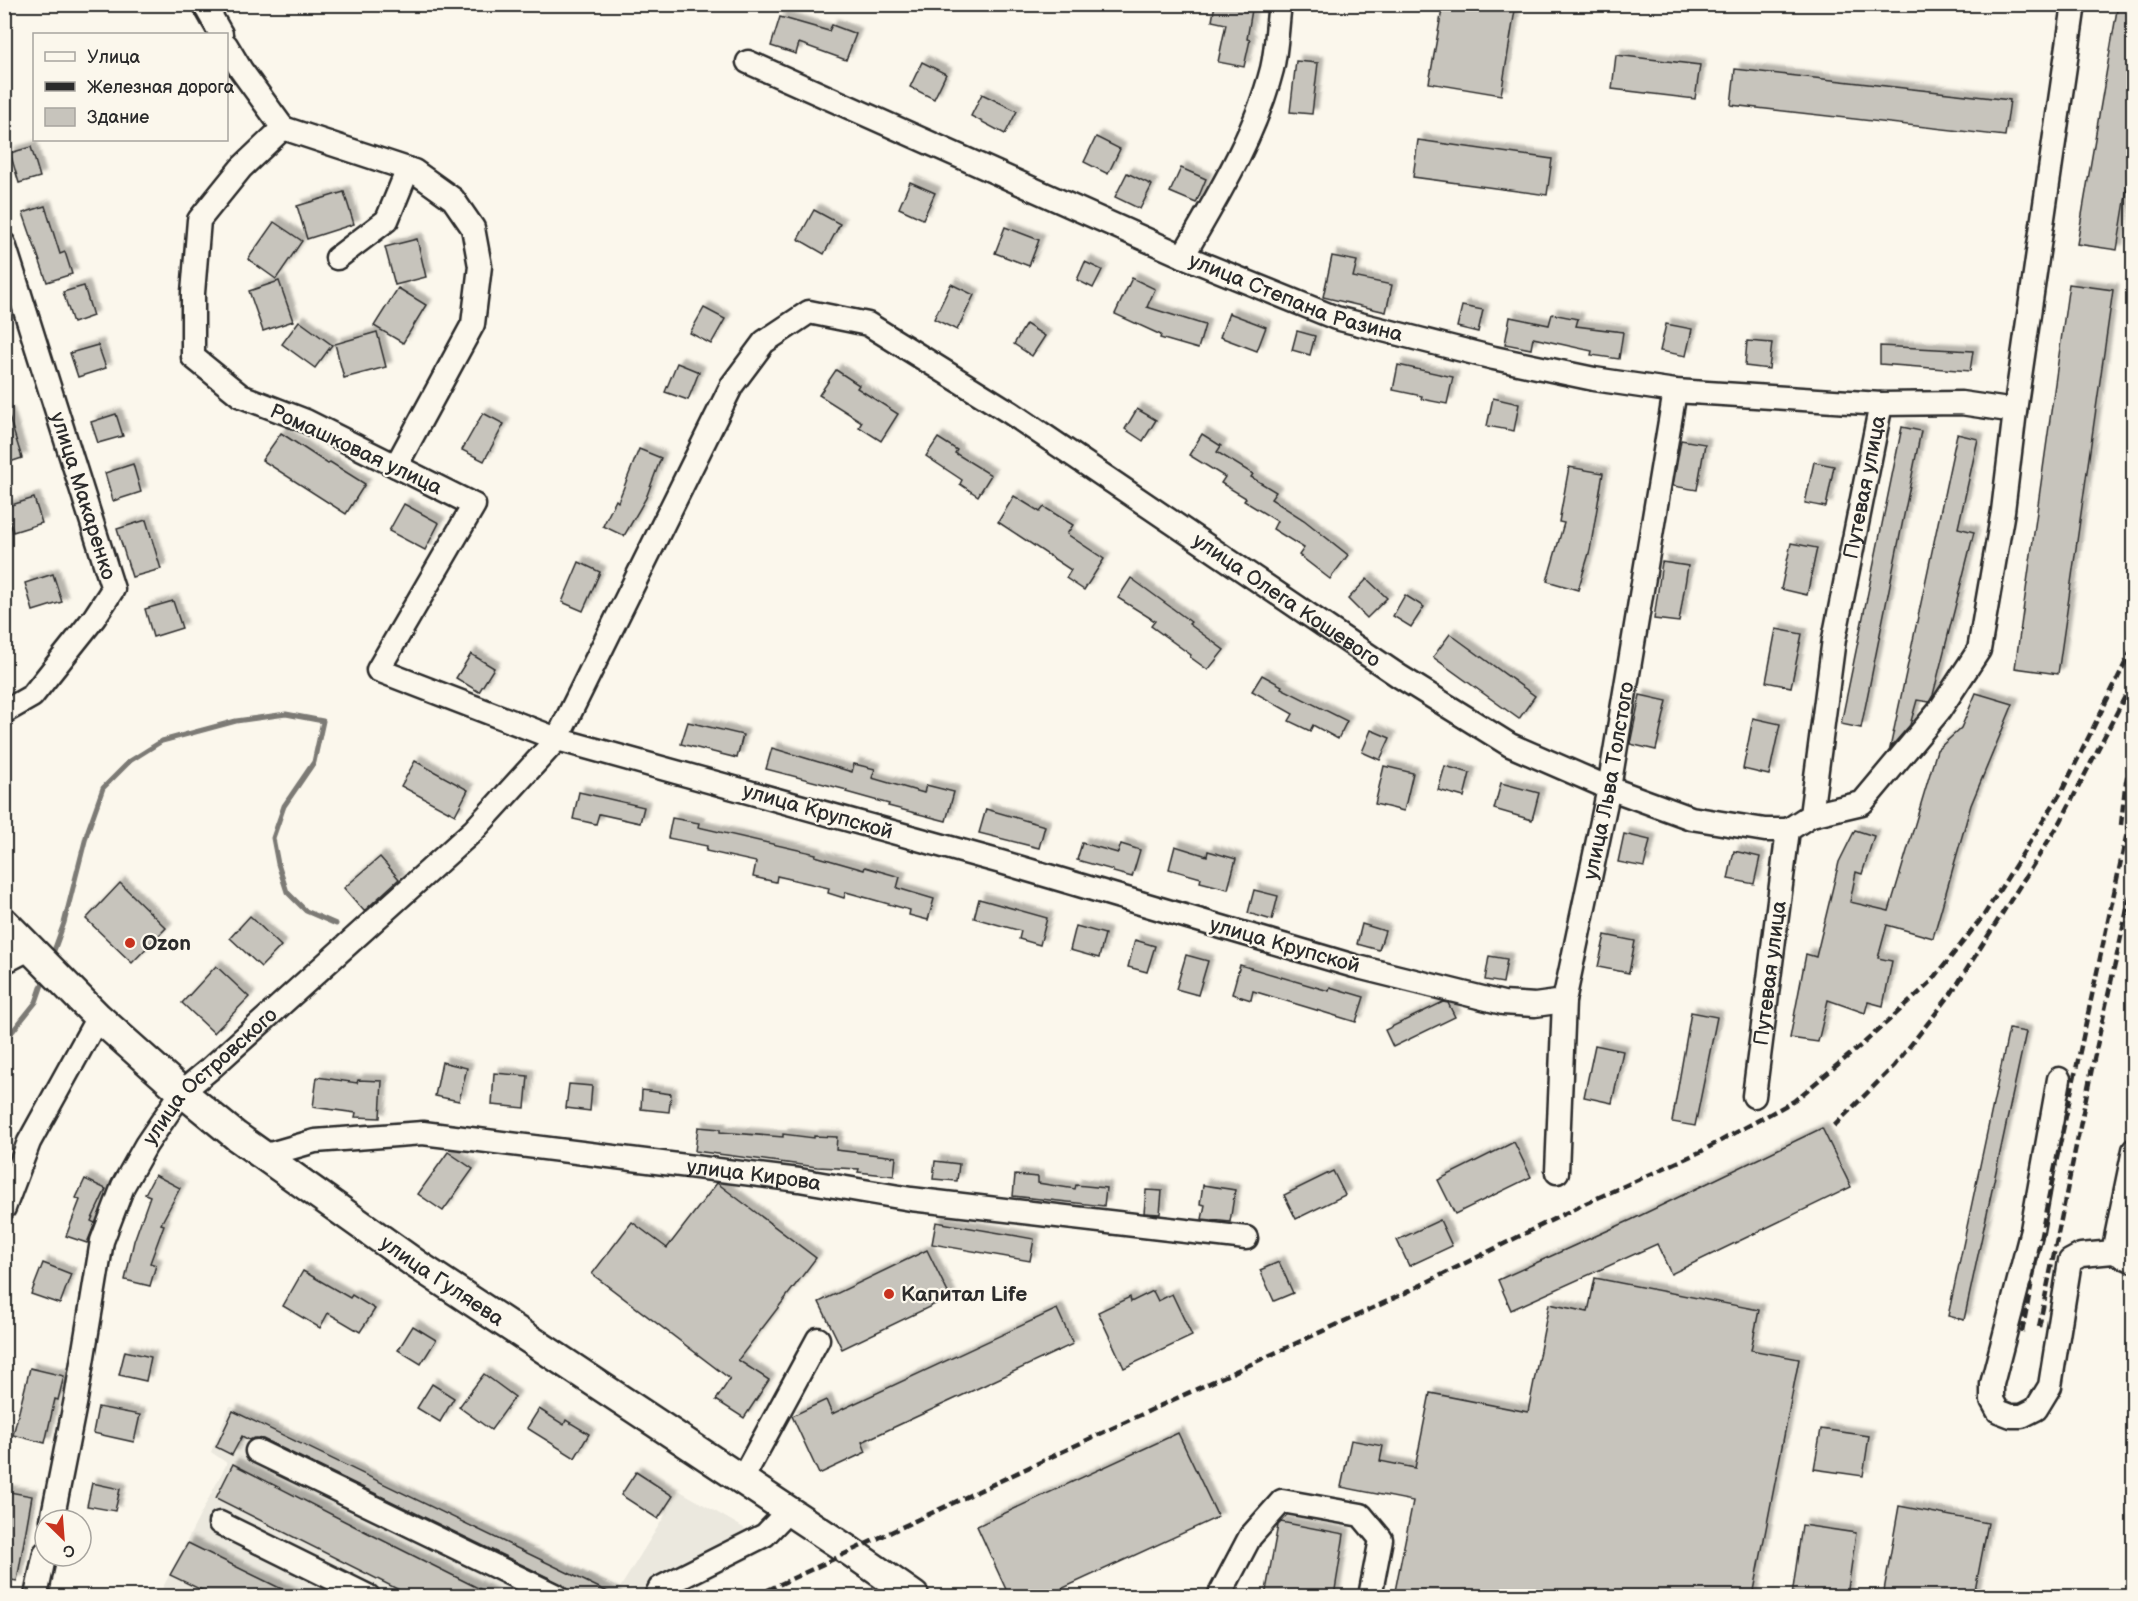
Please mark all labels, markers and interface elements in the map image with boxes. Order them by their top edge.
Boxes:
legend [33,33,228,141]
text: Улица [87,47,141,68]
text: Железная дорога [87,77,235,98]
text: Здание [87,107,149,128]
street label: улица Степана Разина [1185,248,1406,348]
street label: Ромашковая улица [266,399,446,501]
street label: улица Макаренко [45,409,121,583]
street label: Путевая улица [1838,413,1892,561]
street label: улица Олега Кошевого [1188,528,1385,673]
street label: улица Льва Толстого [1578,680,1639,882]
street label: улица Крупской [740,778,896,845]
street label: Путевая улица [1749,899,1792,1047]
street label: улица Крупской [1207,912,1363,979]
place label: Ozon [142,931,191,956]
marker: Ozon [123,936,137,950]
street label: улица Островского [138,1002,283,1150]
street label: улица Кирова [685,1154,824,1197]
street label: улица Гуляева [375,1231,509,1332]
place label: Капитал Life [901,1282,1027,1307]
marker: Капитал Life [882,1287,896,1301]
north arrow [33,1508,93,1568]
text: С [60,1539,78,1561]

